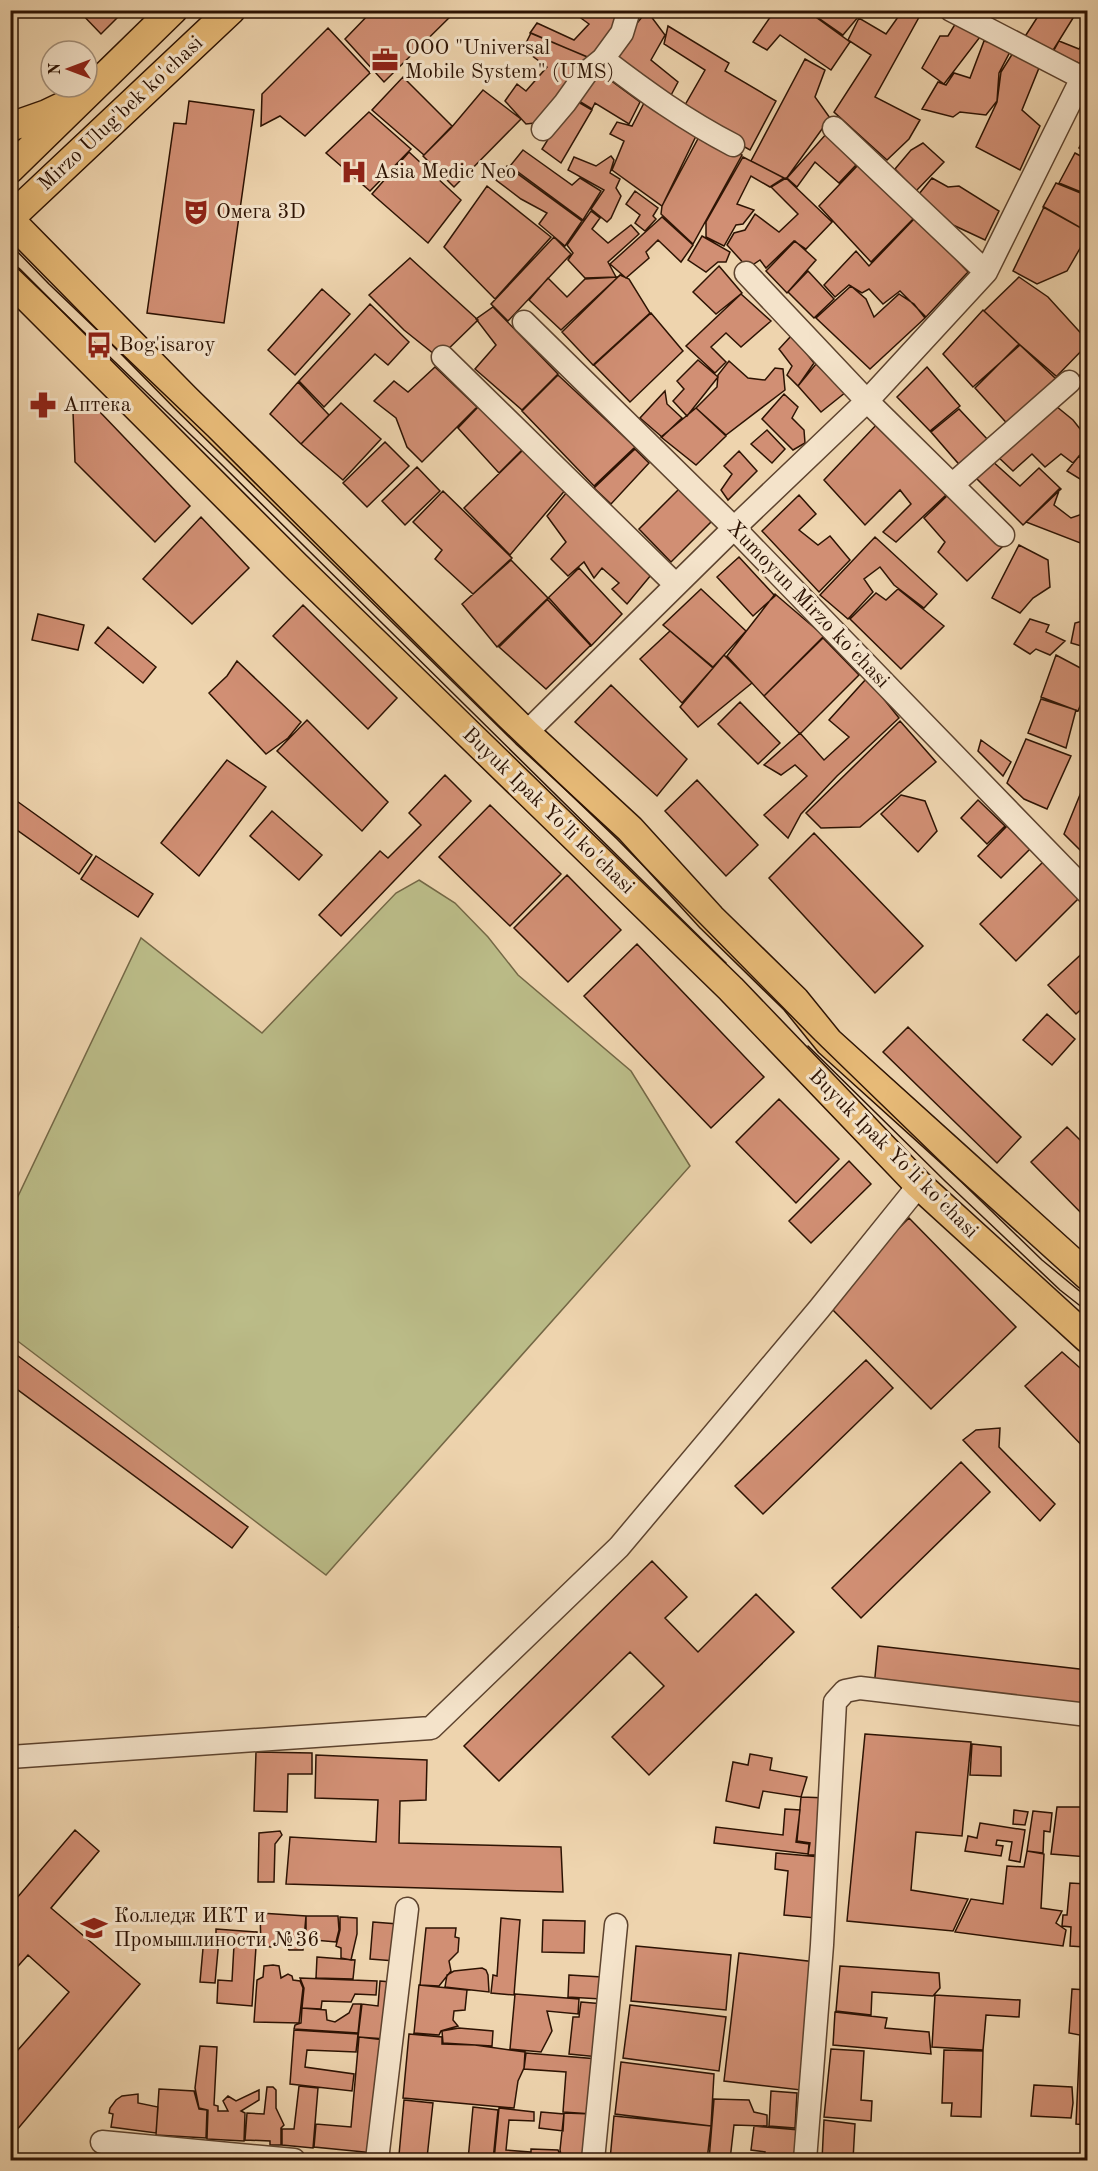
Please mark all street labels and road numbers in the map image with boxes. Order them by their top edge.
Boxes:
street label: Mirzo Ulug'bek ko'chasi [35,33,207,195]
street label: Xumoyun Mirzo ko'chasi [723,517,893,693]
street label: Buyuk Ipak Yo'li ko'chasi [458,724,638,898]
street label: Buyuk Ipak Yo'li ko'chasi [804,1065,982,1243]

